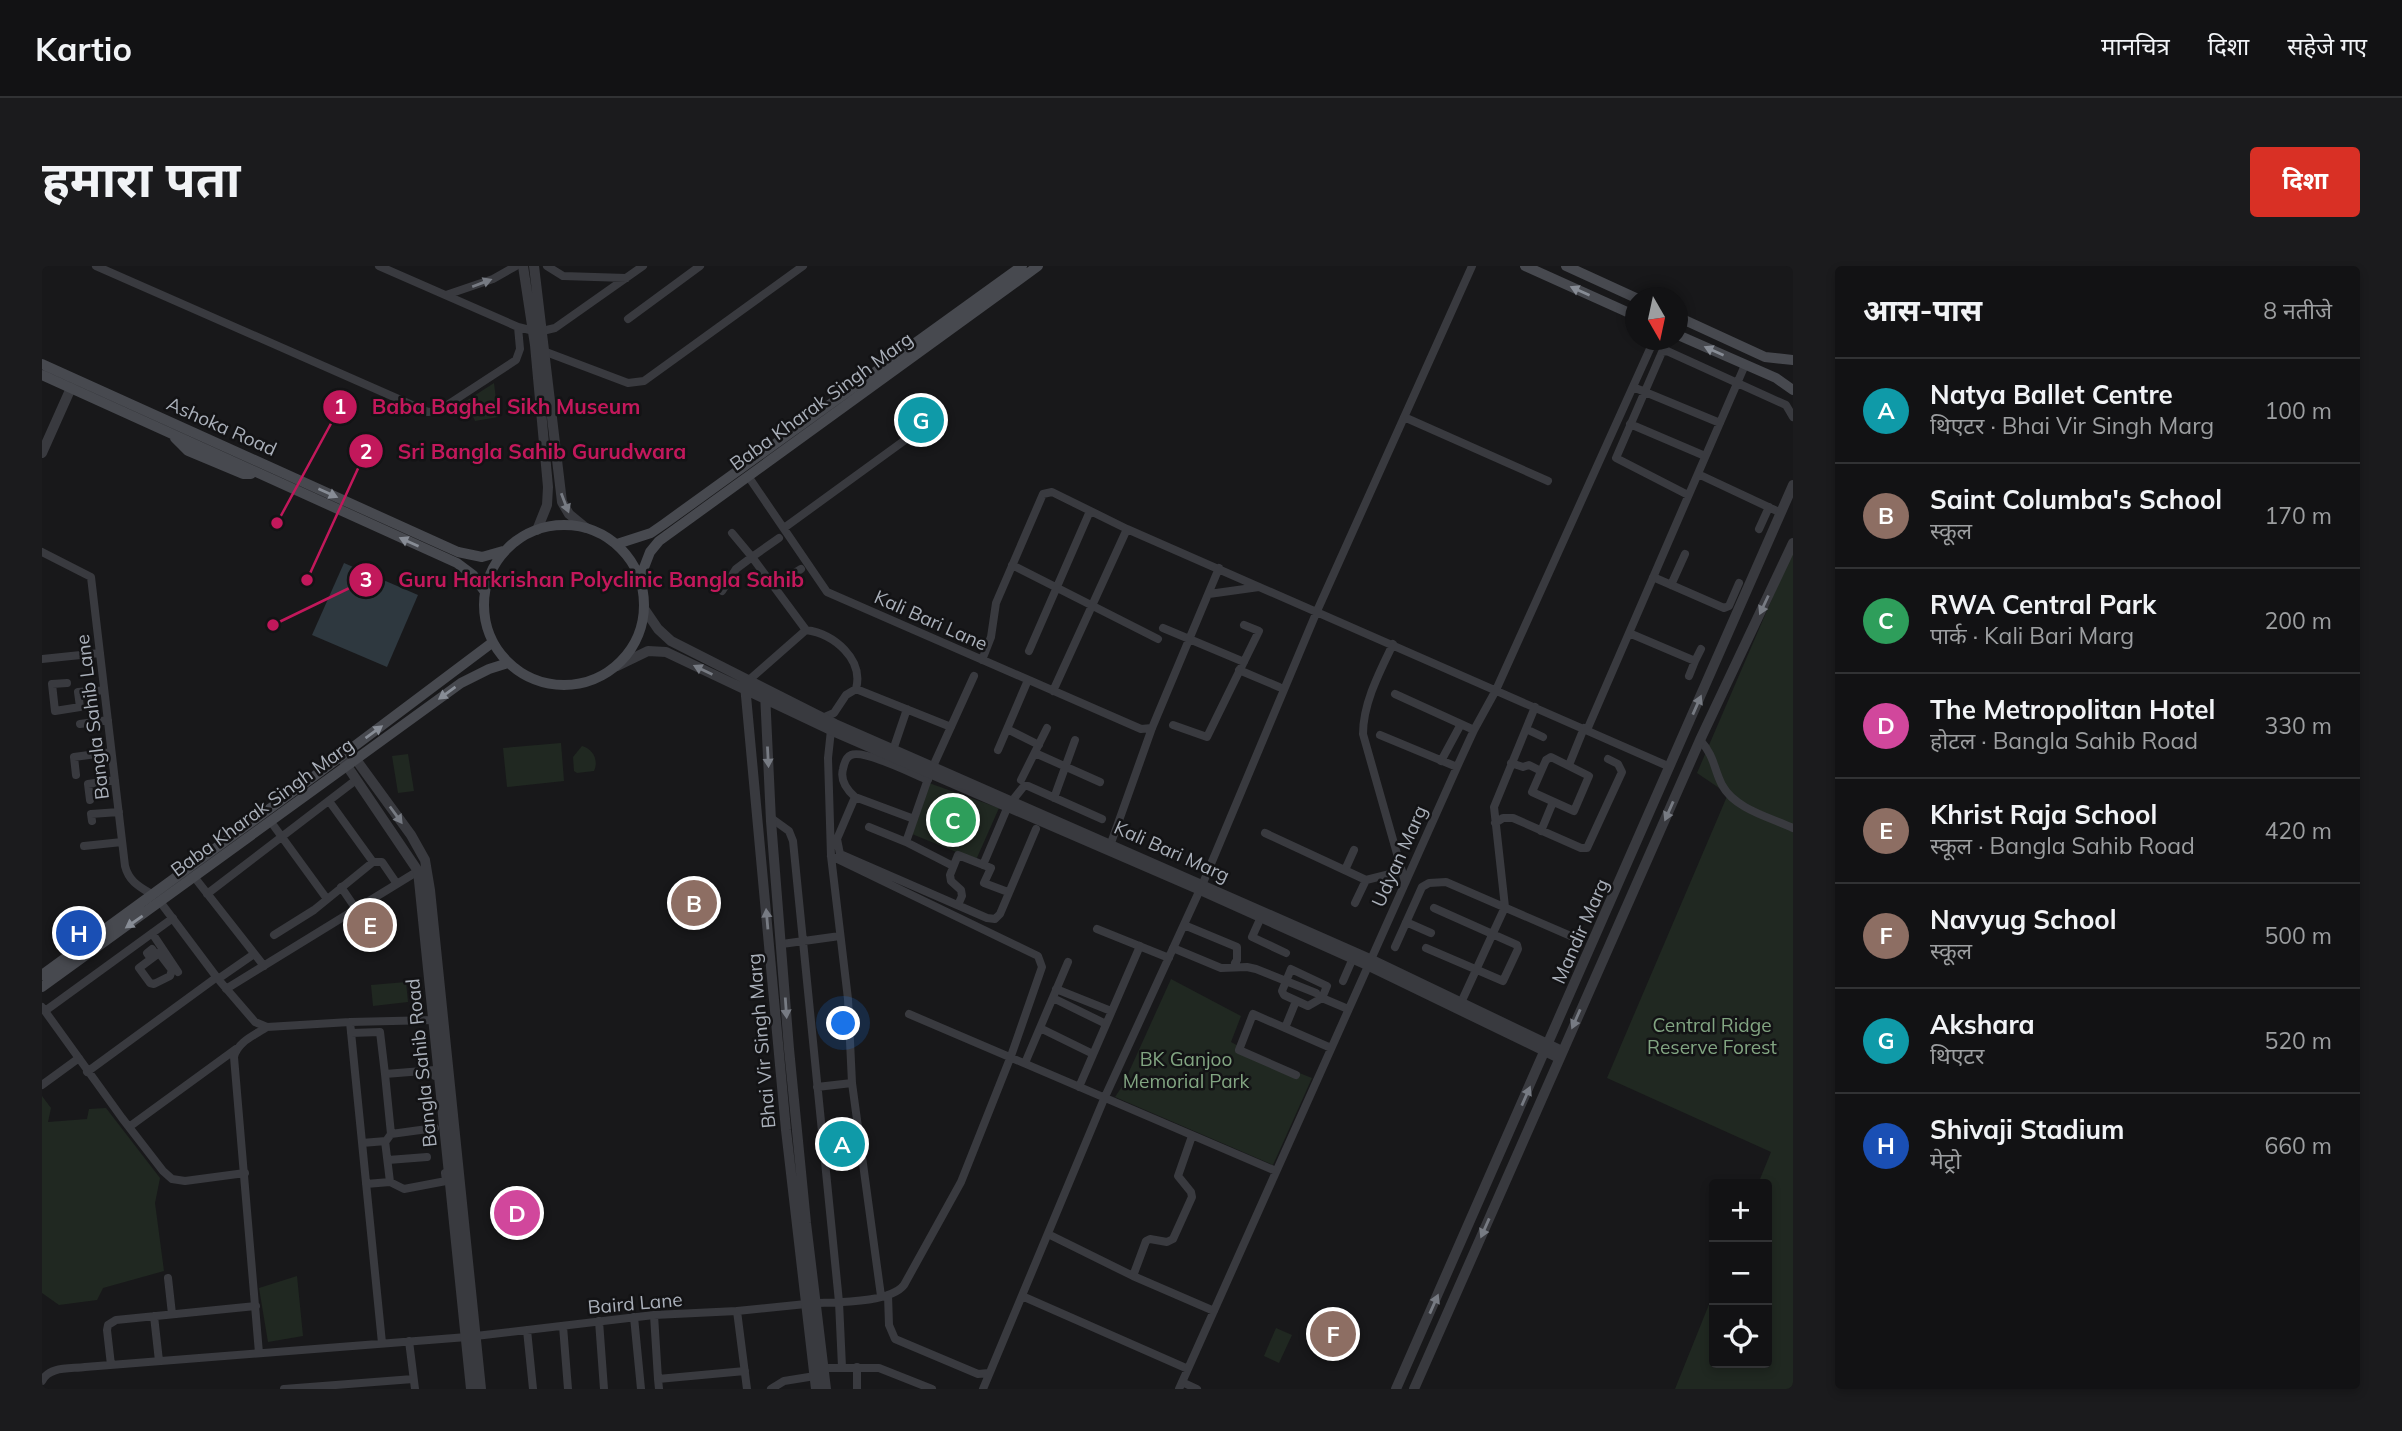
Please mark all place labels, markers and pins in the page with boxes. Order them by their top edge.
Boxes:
callout: Baba Baghel Sikh Museum [323,386,654,428]
pin: G [898,394,944,446]
callout: Sri Bangla Sahib Gurudwara [349,430,700,472]
callout: Guru Harkrishan Polyclinic Bangla Sahib [349,559,818,601]
pin: C [930,794,976,846]
pin: B [671,877,717,929]
pin: E [347,899,393,951]
pin: H [56,907,102,959]
pin: A [819,1118,865,1170]
pin: D [494,1187,540,1239]
pin: F [1310,1308,1356,1360]

